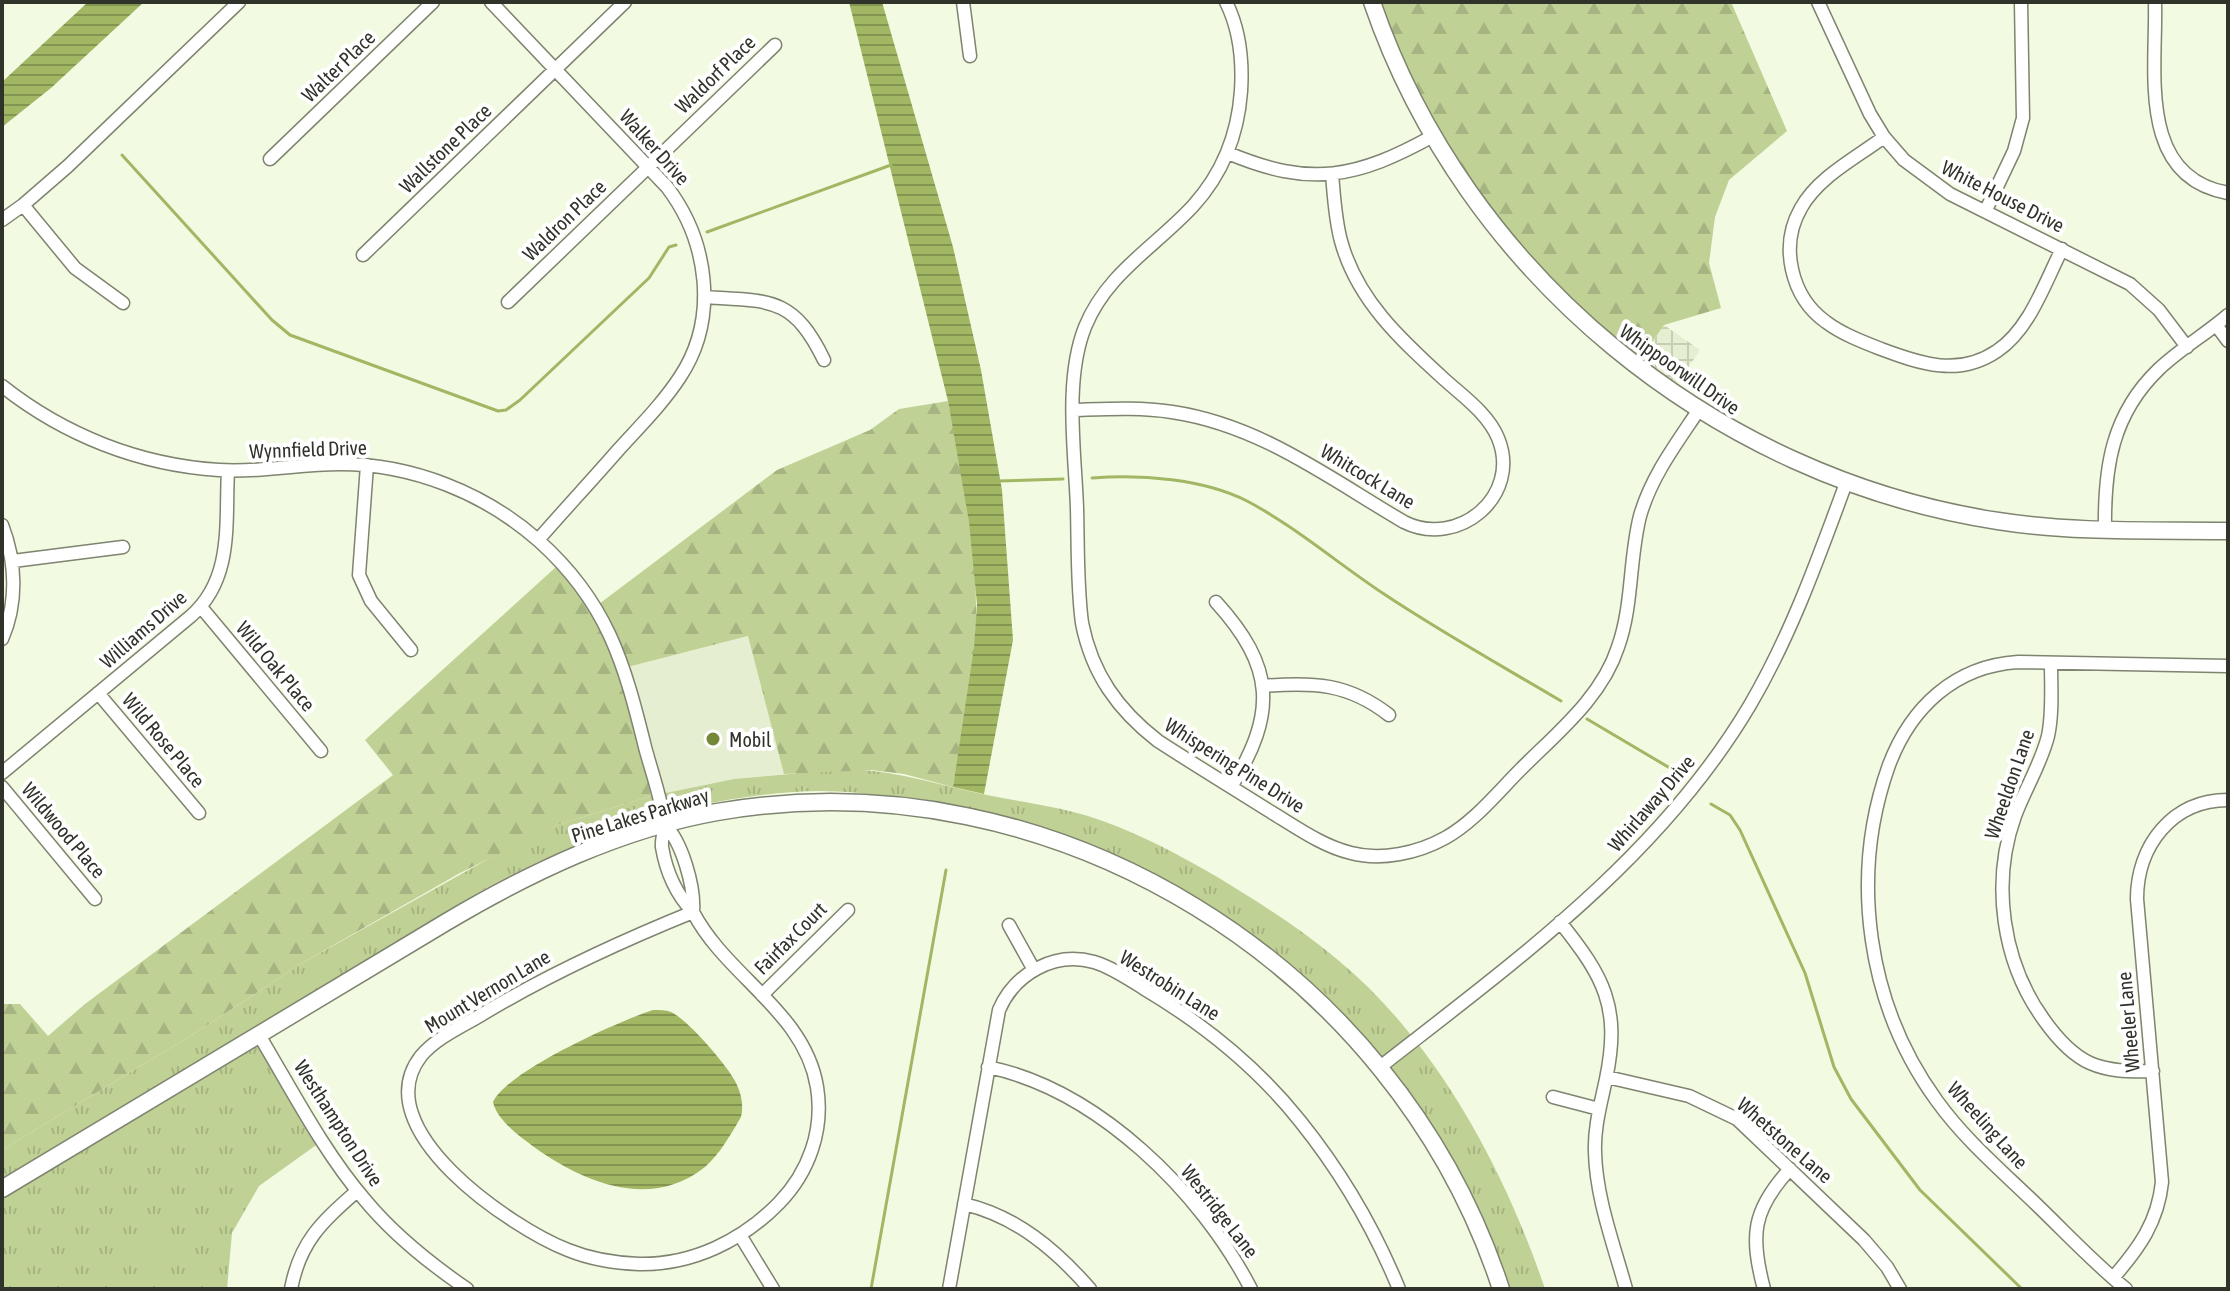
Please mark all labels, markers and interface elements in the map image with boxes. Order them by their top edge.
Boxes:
street label: Walter Place [297,26,379,106]
street label: Waldorf Place [670,30,760,118]
street label: Wallstone Place [394,99,496,197]
street label: Walker Drive [615,105,695,189]
street label: White House Drive [1938,155,2068,237]
street label: Waldron Place [518,175,610,265]
street label: Whippoorwill Drive [1616,319,1744,419]
street label: Wynnfield Drive [249,435,367,463]
street label: Whitcock Lane [1317,439,1419,513]
street label: Williams Drive [95,585,191,673]
street label: Wild Oak Place [232,617,320,715]
street label: Wild Rose Place [118,688,210,792]
street label: Whispering Pine Drive [1161,713,1309,817]
street label: Wheeldon Lane [1979,726,2039,842]
place label: Mobil [729,728,772,751]
marker: Mobil [704,730,722,748]
street label: Whirlaway Drive [1603,750,1699,856]
street label: Wildwood Place [17,778,111,882]
street label: Pine Lakes Parkway [568,783,712,847]
street label: Fairfax Court [749,897,831,979]
street label: Mount Vernon Lane [420,945,554,1037]
street label: Westrobin Lane [1116,945,1224,1025]
street label: Wheeler Lane [2112,971,2144,1073]
street label: Westhampton Drive [290,1056,388,1190]
street label: Wheeling Lane [1943,1077,2033,1173]
street label: Whetstone Lane [1733,1092,1837,1188]
street label: Westridge Lane [1177,1160,1263,1262]

